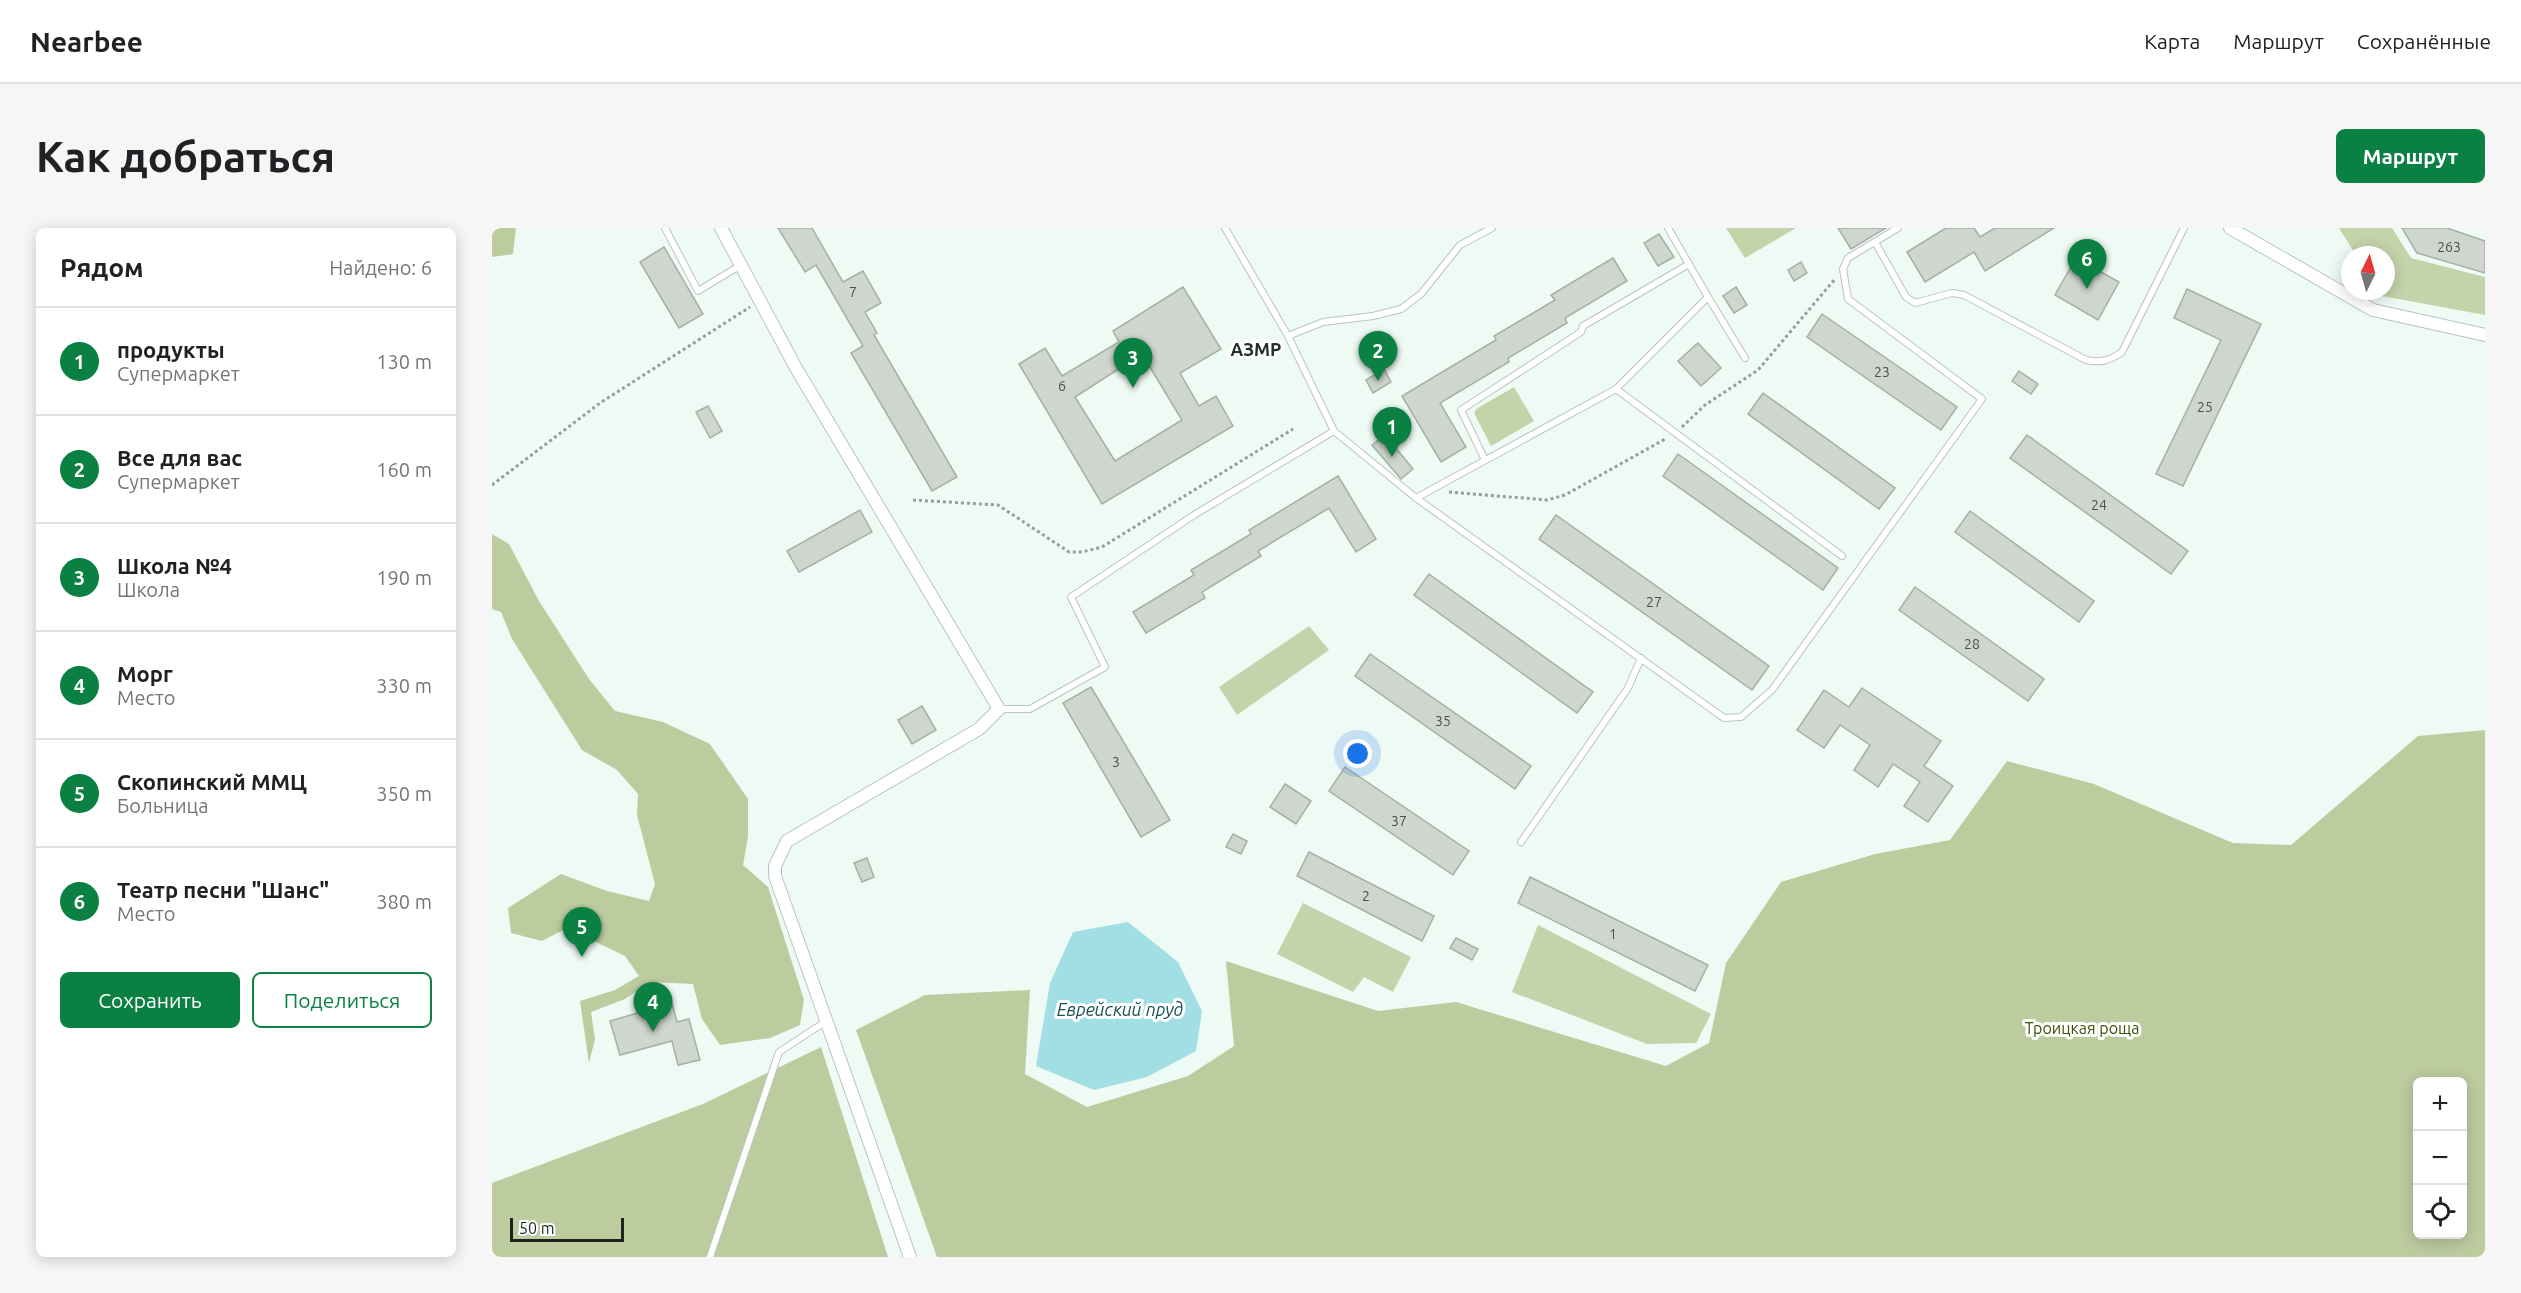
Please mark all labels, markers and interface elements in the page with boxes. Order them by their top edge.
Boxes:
text: Nearbee [30,26,143,57]
text: Карта [2144,29,2200,53]
text: Маршрут [2233,29,2324,53]
text: Сохранённые [2357,29,2491,53]
button: Маршрут [2336,129,2485,183]
text: Как добраться [36,133,335,180]
pin: 6 [2068,239,2106,289]
house number: 263 [2437,239,2461,255]
north arrow [2341,246,2395,300]
text: Рядом [60,253,144,282]
text: Найдено: 6 [329,256,432,279]
house number: 7 [849,284,857,300]
pin: 2 [1358,332,1398,381]
text: продукты [117,337,225,362]
pin: 3 [1114,338,1152,388]
district label: АЗМР [1230,339,1282,359]
text: 1 [74,350,85,373]
text: 130 m [376,350,432,373]
text: Супермаркет [117,362,240,385]
house number: 23 [1874,364,1890,380]
house number: 6 [1058,378,1066,394]
house number: 25 [2197,399,2213,415]
pin: 1 [1372,408,1412,457]
text: Все для вас [117,445,242,470]
text: 2 [74,458,85,481]
text: 160 m [376,458,432,481]
text: Супермаркет [117,470,240,493]
house number: 24 [2091,497,2107,513]
text: Школа №4 [117,553,232,578]
text: 3 [74,566,85,589]
text: 190 m [376,566,432,589]
text: Школа [117,578,180,601]
house number: 27 [1646,594,1662,610]
house number: 28 [1964,636,1980,652]
text: Морг [117,661,173,686]
text: 4 [74,674,85,697]
text: 330 m [376,674,432,697]
text: Место [117,686,176,709]
house number: 35 [1435,713,1451,729]
your location [1343,739,1372,768]
house number: 3 [1112,754,1120,770]
text: Скопинский ММЦ [117,769,307,794]
text: 5 [74,782,85,805]
text: 350 m [376,782,432,805]
text: Больница [117,794,209,817]
house number: 37 [1391,813,1407,829]
text: Театр песни "Шанс" [117,877,329,902]
house number: 2 [1362,888,1370,904]
text: 6 [74,890,85,913]
text: 380 m [376,890,432,913]
text: Место [117,902,176,925]
pin: 5 [562,908,602,957]
house number: 1 [1609,926,1617,942]
button: Сохранить [60,972,240,1028]
button: Поделиться [252,972,432,1028]
pin: 4 [634,982,672,1032]
water label: Еврейский пруд [1057,999,1183,1019]
park label: Троицкая роща [2025,1019,2139,1037]
map controls [2413,1077,2467,1239]
button: + [2413,1077,2467,1131]
button: − [2413,1131,2467,1185]
button: locate [2413,1185,2467,1239]
scale bar [510,1215,624,1242]
text: 50 m [519,1219,555,1237]

